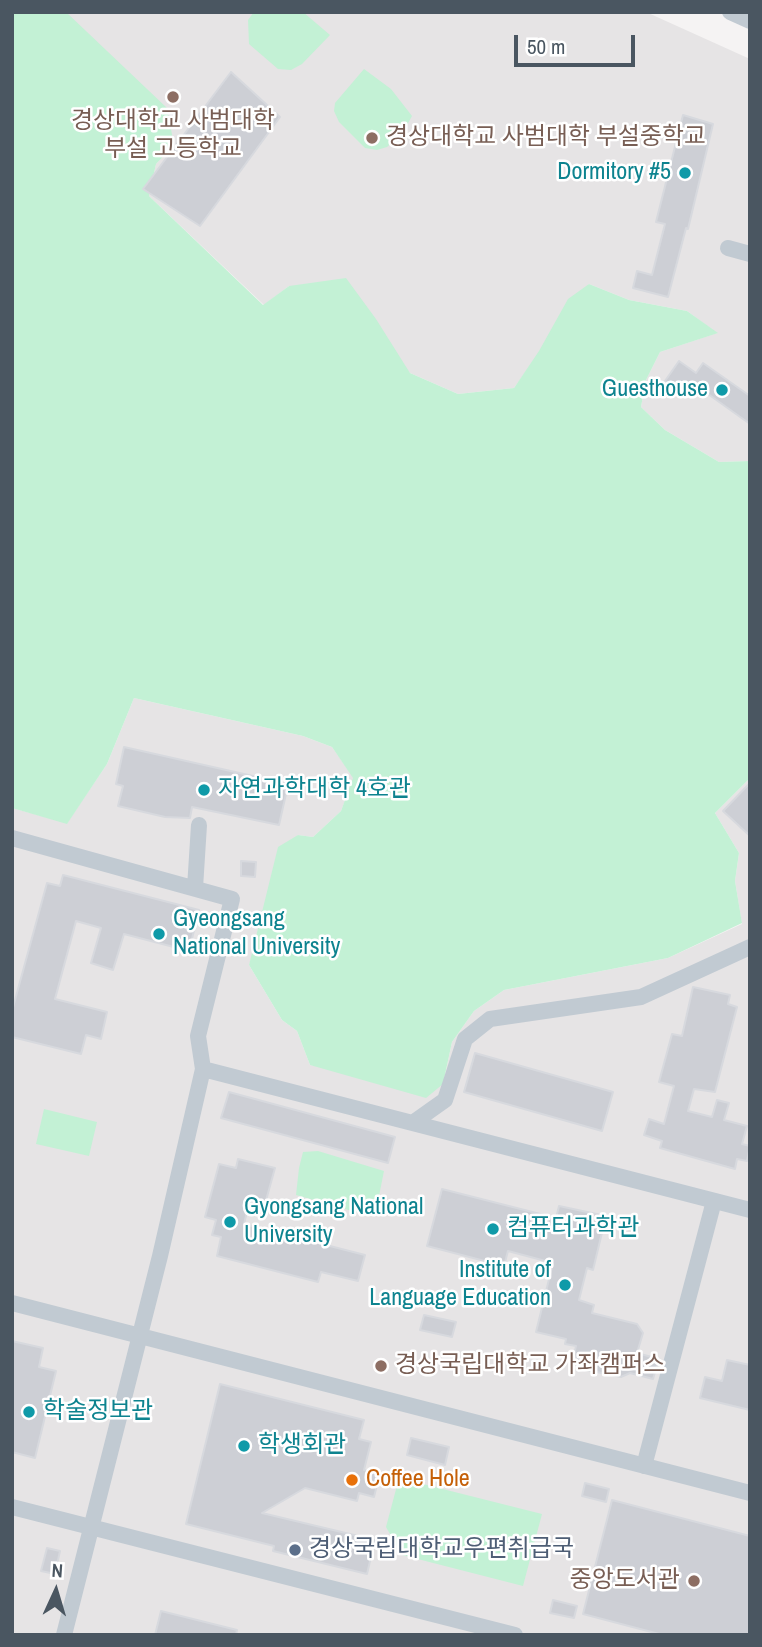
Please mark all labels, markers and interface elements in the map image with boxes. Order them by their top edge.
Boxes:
scale bar [517,21,638,65]
text: 50 m [527,32,565,61]
marker: 경상대학교 사범대학 부설 고등학교 [165,89,181,105]
place label: 경상대학교 사범대학 부설 고등학교 [71,108,275,164]
place label: 경상대학교 사범대학 부설중학교 [386,124,706,152]
marker: 경상대학교 사범대학 부설중학교 [364,130,380,146]
place label: Dormitory #5 [557,159,671,187]
marker: Dormitory #5 [677,165,693,181]
place label: Guesthouse [602,376,708,404]
marker: Guesthouse [714,382,730,398]
place label: 자연과학대학 4호관 [218,776,411,804]
marker: 자연과학대학 4호관 [196,782,212,798]
place label: Gyeongsang National University [173,906,340,962]
marker: Gyeongsang National University [151,926,167,942]
place label: Gyongsang National University [244,1194,423,1250]
marker: Gyongsang National University [222,1214,238,1230]
place label: 컴퓨터과학관 [507,1215,639,1243]
marker: 컴퓨터과학관 [485,1221,501,1237]
place label: Institute of Language Education [369,1257,551,1313]
marker: Institute of Language Education [557,1277,573,1293]
place label: 경상국립대학교 가좌캠퍼스 [395,1352,665,1380]
marker: 경상국립대학교 가좌캠퍼스 [373,1358,389,1374]
place label: 학술정보관 [43,1398,153,1426]
marker: 학술정보관 [21,1404,37,1420]
place label: 학생회관 [258,1432,346,1460]
marker: 학생회관 [236,1438,252,1454]
place label: Coffee Hole [366,1466,470,1494]
marker: Coffee Hole [344,1472,360,1488]
place label: 경상국립대학교우편취급국 [309,1536,574,1564]
marker: 경상국립대학교우편취급국 [287,1542,303,1558]
north arrow [21,1556,91,1626]
text: N [51,1557,64,1583]
place label: 중앙도서관 [570,1567,680,1595]
marker: 중앙도서관 [686,1573,702,1589]

